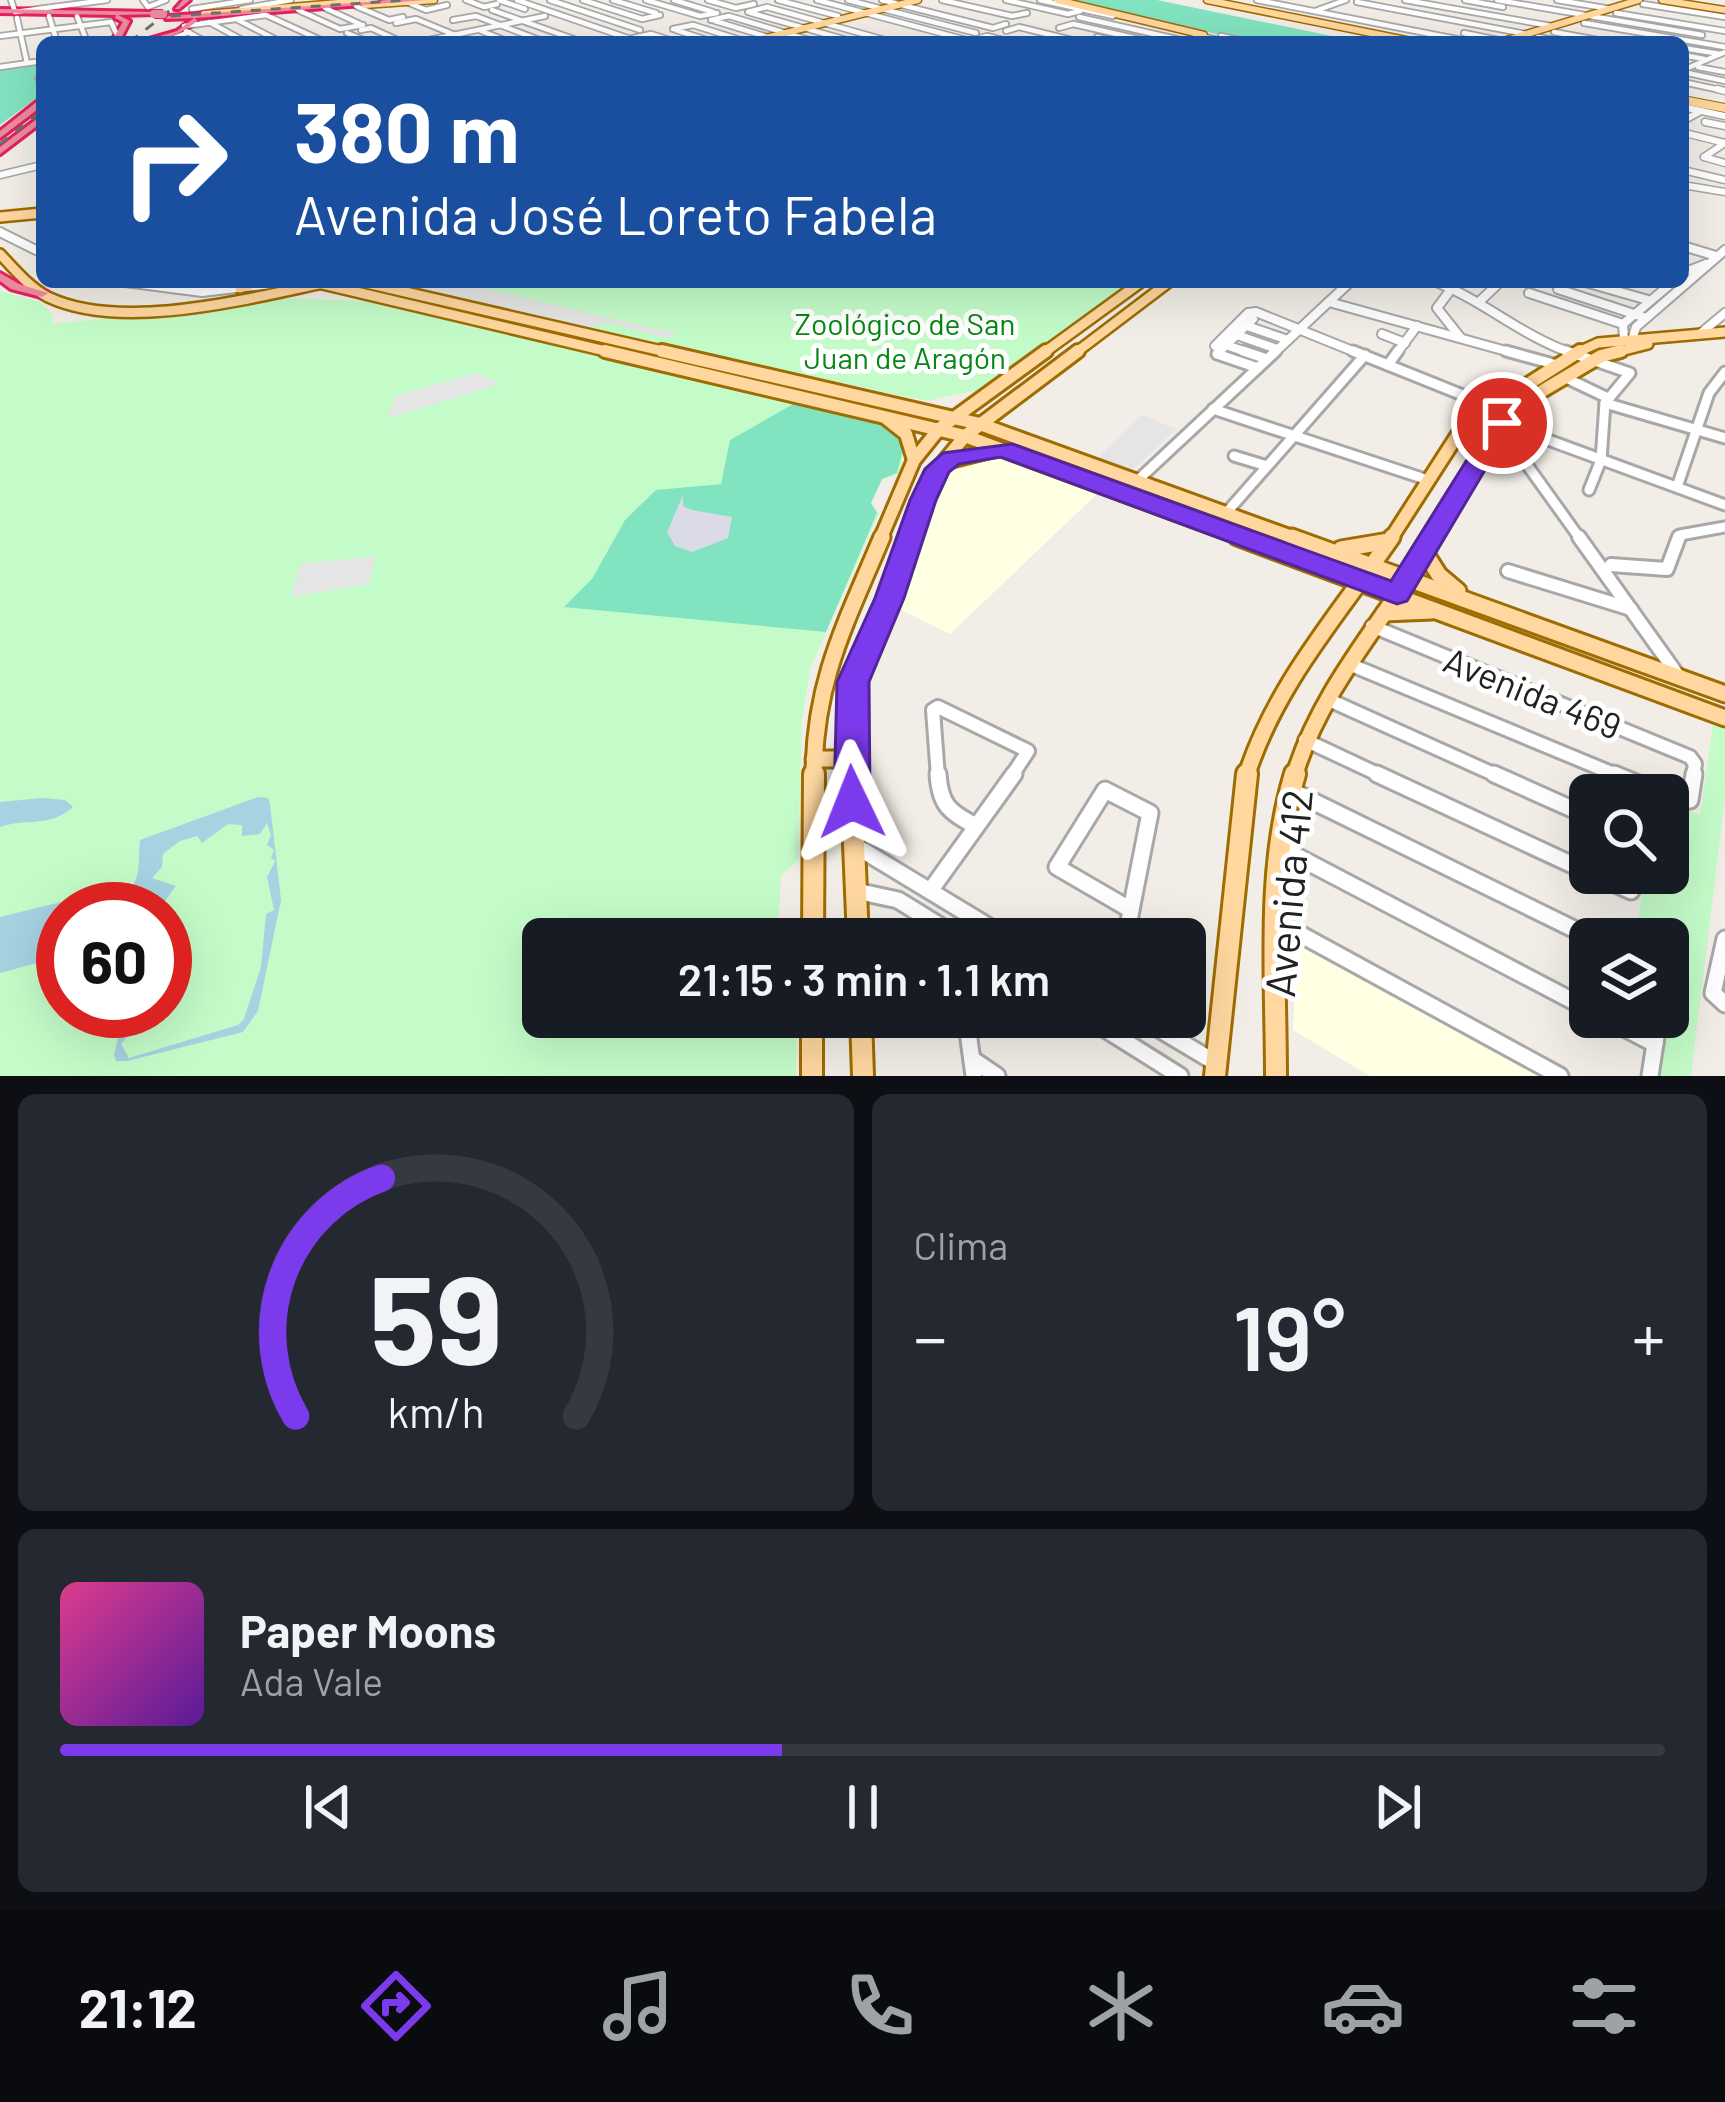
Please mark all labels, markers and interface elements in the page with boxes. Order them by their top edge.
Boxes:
text: 380 m [294,79,520,180]
icon: right [96,84,252,240]
text: Avenida José Loreto Fabela [294,181,937,246]
park label: Zoológico de San Juan de Aragón [794,305,1016,375]
pin [1451,372,1553,474]
icon: arrive [1469,390,1535,456]
street label: Avenida 469 [1438,637,1628,747]
position arrow [789,739,915,865]
map controls [1569,774,1689,1038]
button: search [1569,774,1689,894]
street label: Avenida 412 [1253,787,1321,999]
speed limit sign: 60 [36,882,192,1038]
button: layers [1569,918,1689,1038]
text: 21:15 · 3 min · 1.1 km [678,951,1050,1005]
text: Clima [914,1221,1008,1268]
text: 59 [369,1240,503,1390]
text: 19° [1233,1281,1346,1389]
text: − [914,1296,947,1375]
text: + [1632,1296,1665,1375]
text: km/h [387,1384,484,1436]
text: Paper Moons [240,1603,496,1657]
text: Ada Vale [240,1657,383,1704]
icon: previous [295,1774,361,1840]
icon: pause [830,1774,896,1840]
icon: next [1365,1774,1431,1840]
icon: directions [354,1964,438,2048]
icon: music [596,1964,680,2048]
icon: phone [838,1964,922,2048]
icon: climate [1079,1964,1163,2048]
icon: car [1321,1964,1405,2048]
icon: filters [1562,1964,1646,2048]
text: 21:12 [79,1974,197,2039]

